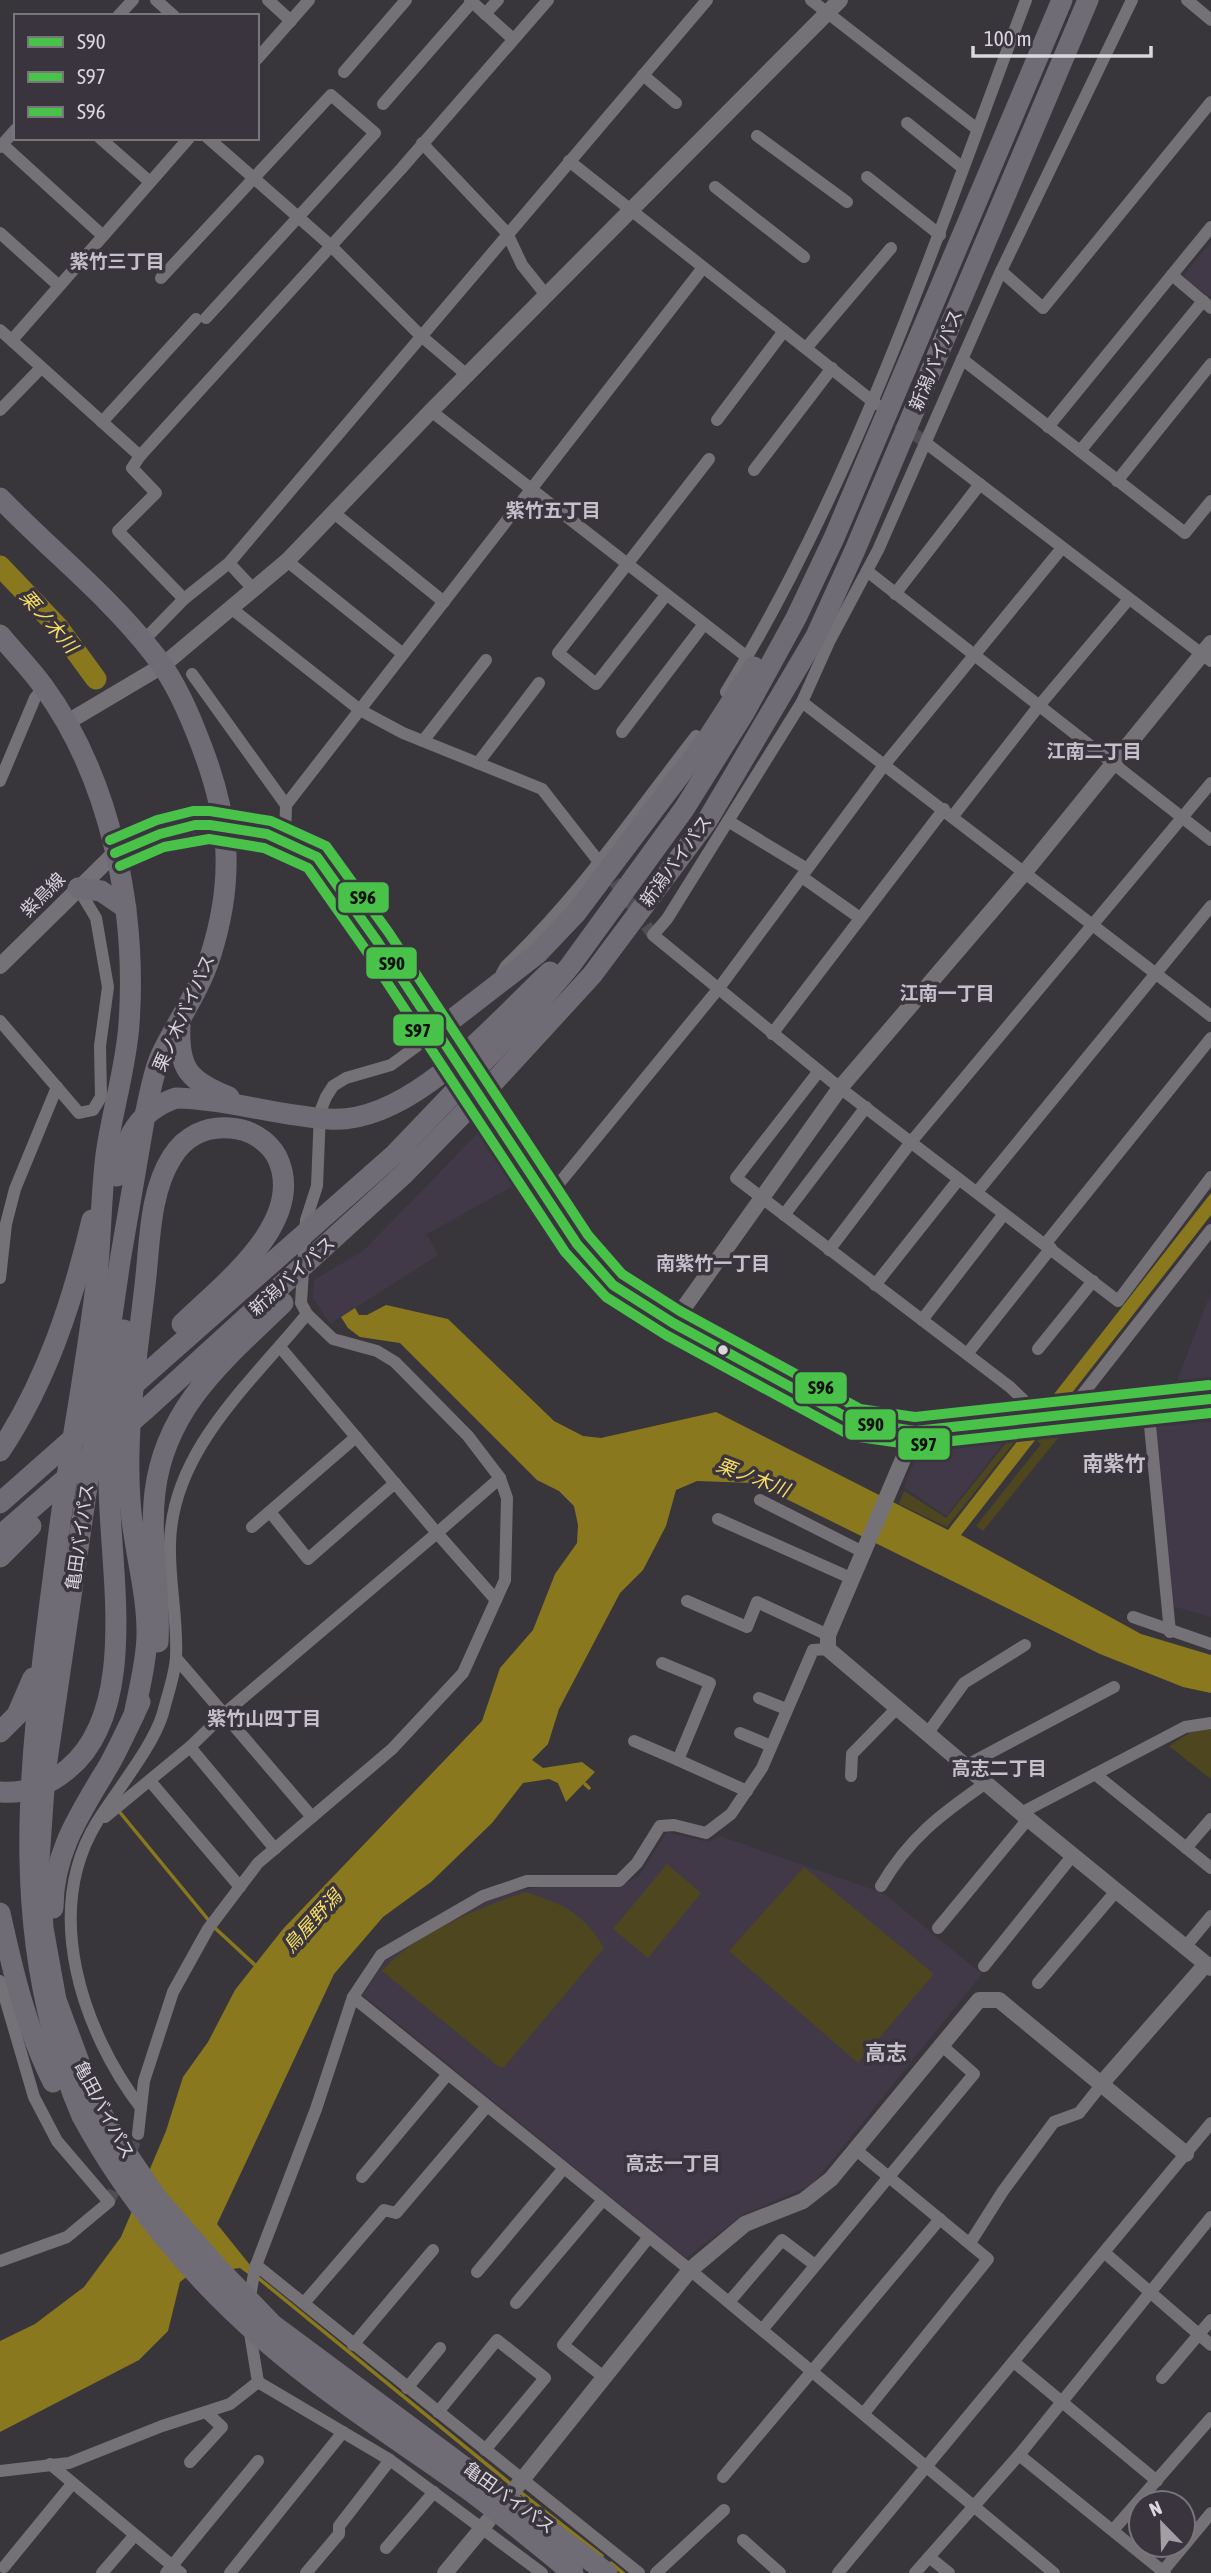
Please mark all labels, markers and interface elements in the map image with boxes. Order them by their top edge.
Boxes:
legend [14,14,259,140]
scale bar [973,14,1152,58]
text: 100 m [984,26,1032,50]
text: S90 [77,29,106,53]
text: S97 [77,64,106,88]
text: S96 [77,99,106,123]
district label: 紫竹三丁目 [69,250,165,272]
street label: 新潟バイパス [905,306,966,413]
district label: 紫竹五丁目 [505,499,601,521]
water label: 栗ノ木川 [16,585,84,658]
district label: 江南二丁目 [1046,740,1142,762]
street label: 新潟バイパス [635,811,716,910]
street label: 紫鳥線 [16,868,69,921]
line badge: S96 [337,881,390,914]
text: S96 [350,886,376,908]
line badge: S90 [365,946,418,980]
street label: 栗ノ木バイパス [148,951,219,1074]
text: S90 [379,952,405,974]
district label: 江南一丁目 [899,982,995,1004]
line badge: S97 [392,1013,445,1047]
text: S97 [405,1019,431,1041]
street label: 新潟バイパス [245,1232,339,1319]
district label: 南紫竹一丁目 [656,1252,770,1274]
unlabelled marker [716,1343,730,1357]
line badge: S96 [794,1371,848,1405]
text: S96 [808,1376,834,1398]
line badge: S90 [844,1408,897,1441]
text: S90 [858,1413,884,1435]
line badge: S97 [897,1427,951,1461]
text: S97 [911,1433,937,1455]
district label: 南紫竹 [1083,1451,1146,1475]
water label: 栗ノ木川 [714,1453,794,1502]
street label: 亀田バイパス [62,1482,97,1592]
district label: 紫竹山四丁目 [207,1707,321,1729]
district label: 高志二丁目 [951,1757,1047,1779]
water label: 鳥屋野潟 [278,1884,347,1957]
district label: 高志 [865,2040,907,2064]
street label: 亀田バイパス [70,2057,139,2162]
district label: 高志一丁目 [625,2152,721,2174]
street label: 亀田バイパス [460,2457,559,2538]
north arrow [1127,2489,1197,2559]
text: N [1146,2496,1165,2521]

